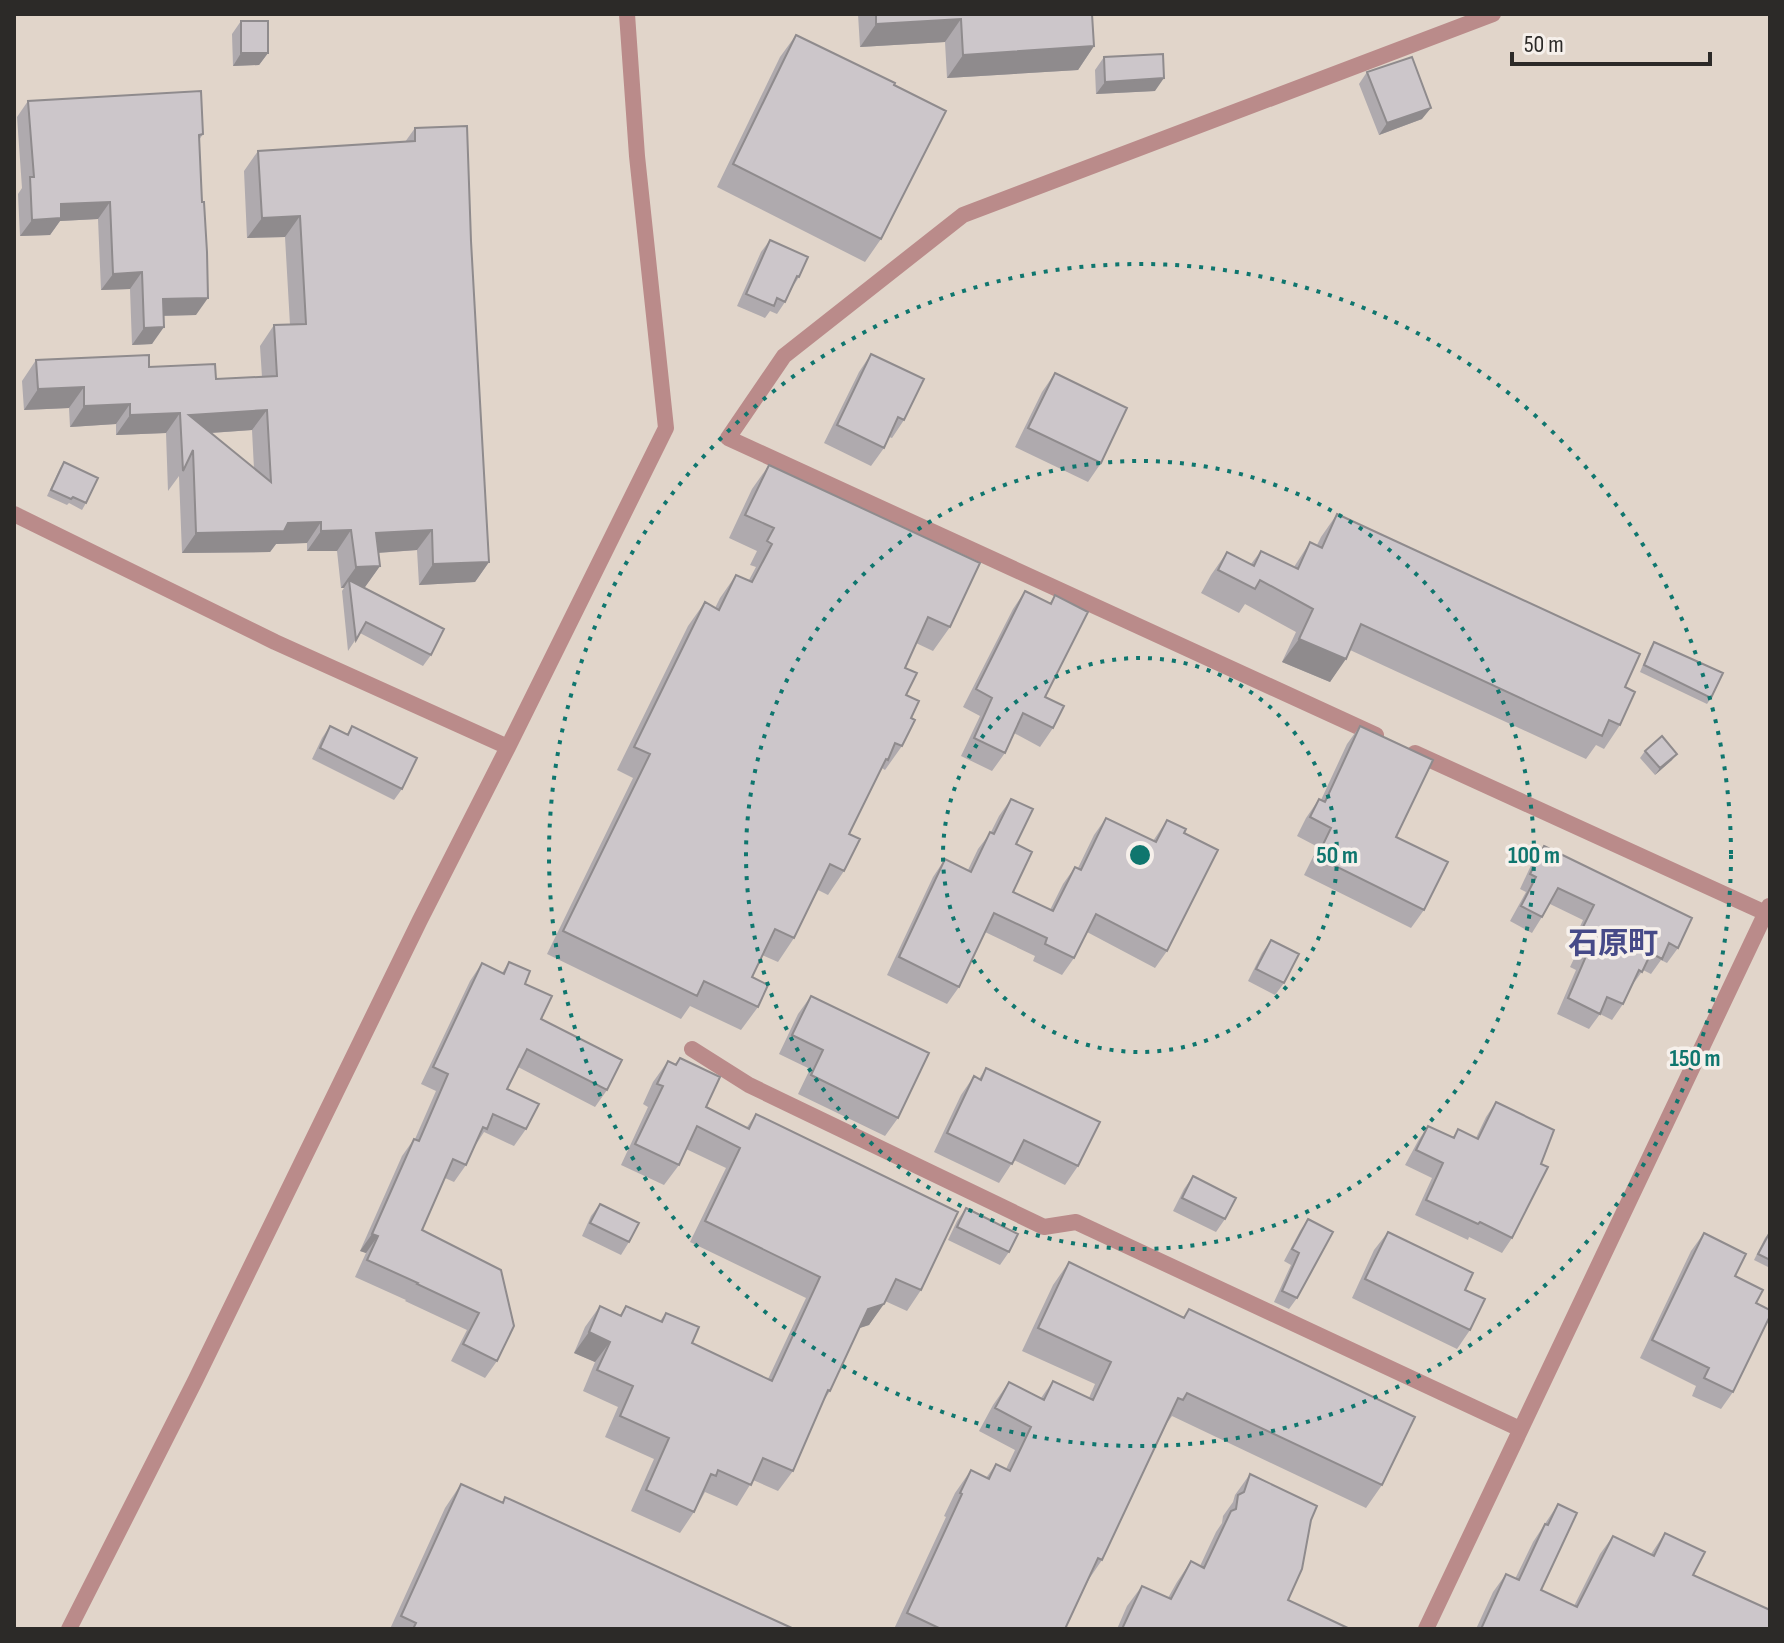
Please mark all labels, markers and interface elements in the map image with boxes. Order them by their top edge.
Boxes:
scale bar [1512,16,1710,66]
text: 50 m [1524,30,1564,59]
centre of rings [1126,841,1154,869]
text: 50 m [1316,841,1358,870]
text: 100 m [1508,841,1560,870]
district label: 石原町 [1568,926,1658,962]
text: 150 m [1669,1044,1721,1073]

